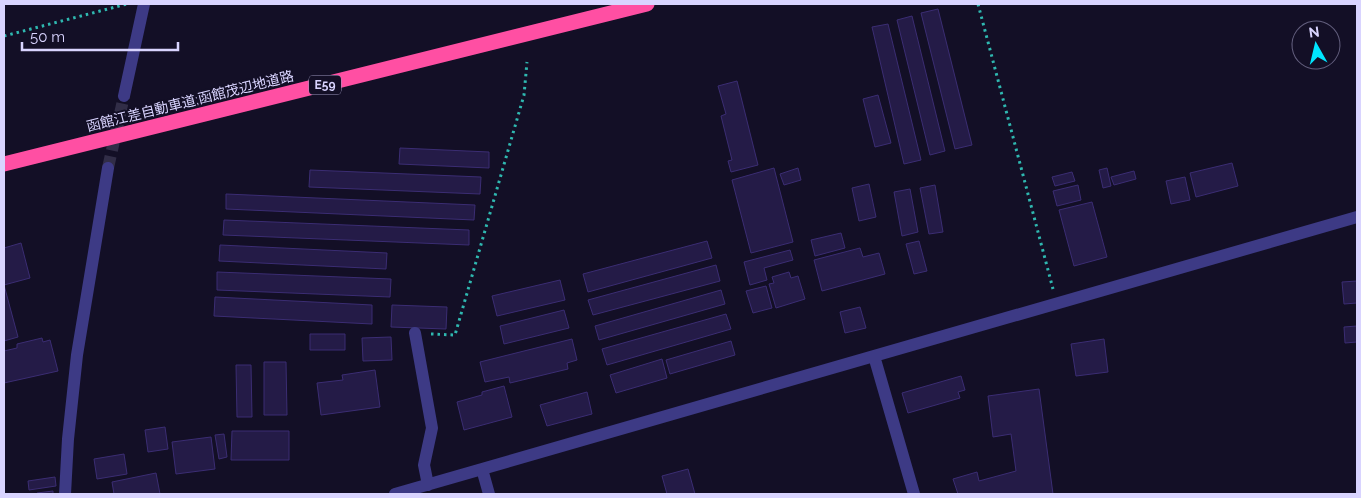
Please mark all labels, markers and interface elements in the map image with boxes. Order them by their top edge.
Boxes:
scale bar [22,20,179,52]
north arrow [1291,20,1341,70]
text: N [1308,23,1321,41]
text: 50 m [30,28,65,46]
street label: 函館江差自動車道;函館茂辺地道路 [85,67,295,135]
road number: E59 [309,76,341,94]

